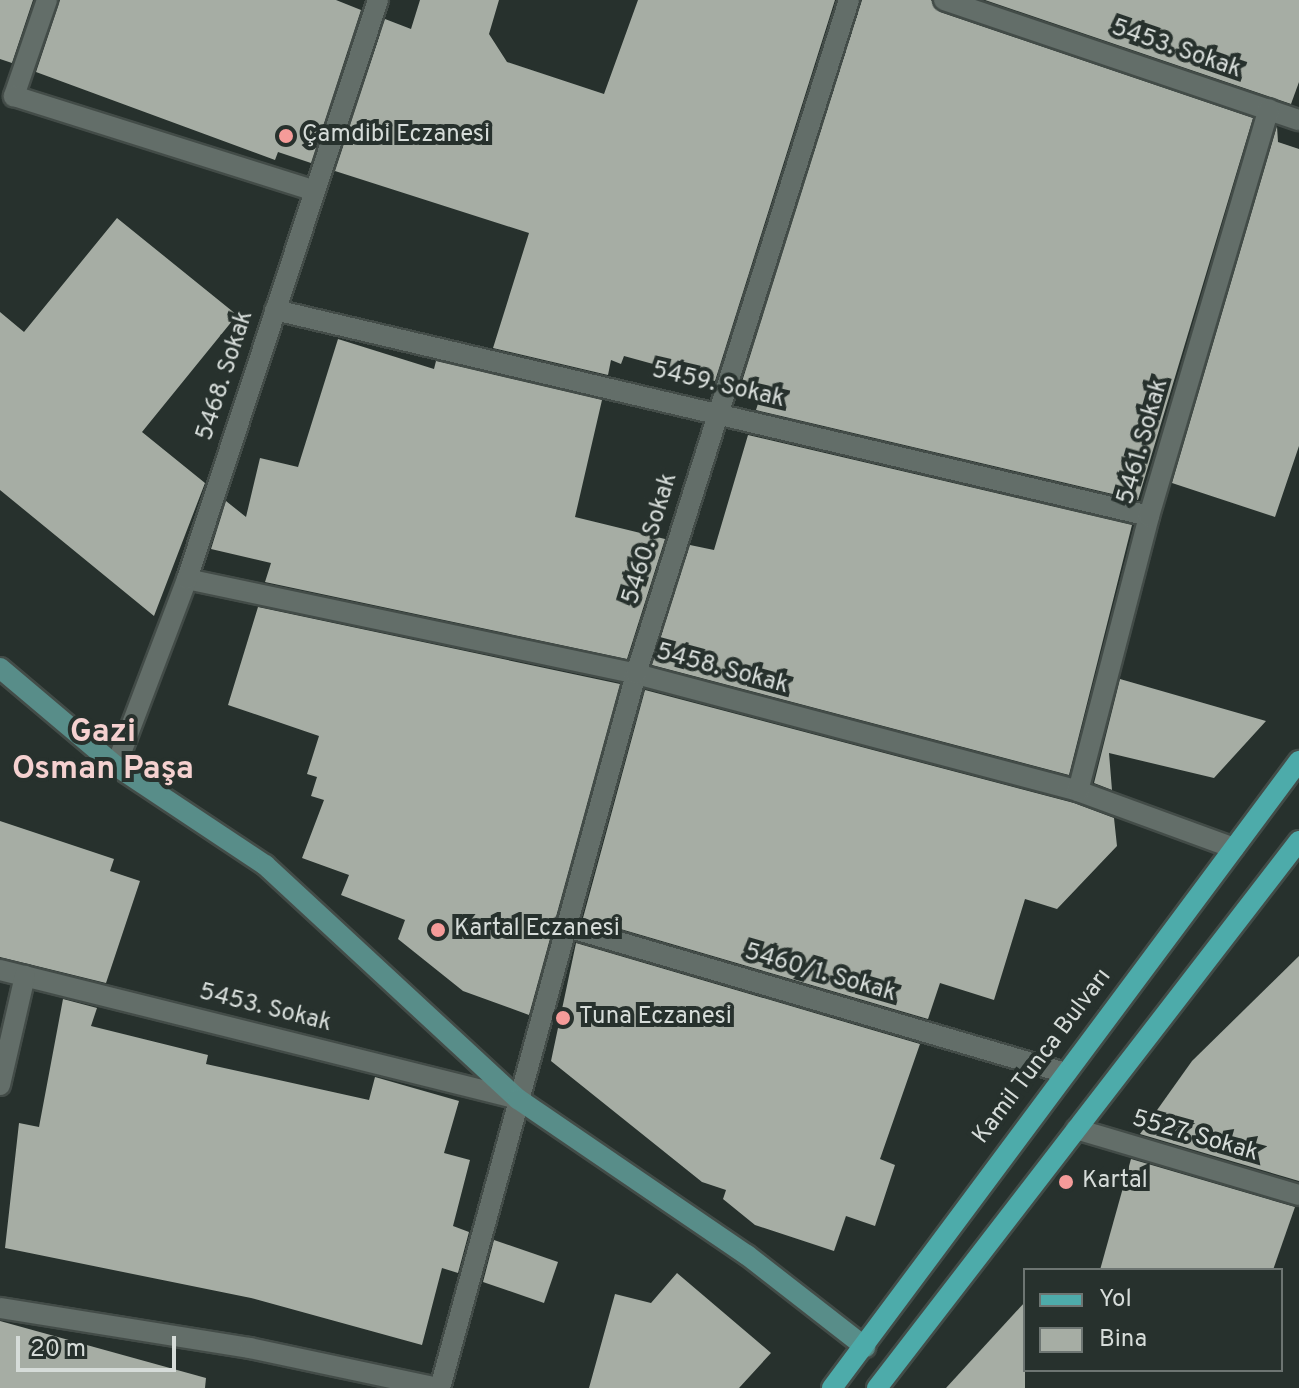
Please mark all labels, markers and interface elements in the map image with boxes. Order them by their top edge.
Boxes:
street label: 5453. Sokak [1107,14,1245,86]
place label: Çamdibi Eczanesi [302,122,490,150]
marker: Çamdibi Eczanesi [277,127,295,145]
street label: 5468. Sokak [191,307,261,445]
street label: 5459. Sokak [649,357,787,415]
street label: 5461. Sokak [1112,376,1176,508]
street label: 5460. Sokak [617,470,685,608]
street label: 5458. Sokak [653,639,791,701]
district label: Gazi Osman Paşa [12,715,194,790]
place label: Kartal Eczanesi [454,916,620,944]
marker: Kartal Eczanesi [429,921,447,939]
street label: 5460/1. Sokak [741,939,899,1009]
street label: Kamil Tunca Bulvarı [967,963,1119,1151]
street label: 5453. Sokak [196,979,334,1039]
place label: Tuna Eczanesi [579,1004,732,1032]
marker: Tuna Eczanesi [554,1009,572,1027]
street label: 5527. Sokak [1128,1105,1262,1169]
place label: Kartal [1082,1168,1148,1196]
marker: Kartal [1057,1173,1075,1191]
legend [1023,1268,1283,1372]
text: Yol [1099,1285,1132,1315]
scale bar [20,1320,180,1370]
text: Bina [1099,1325,1147,1355]
text: 20 m [30,1335,86,1365]

